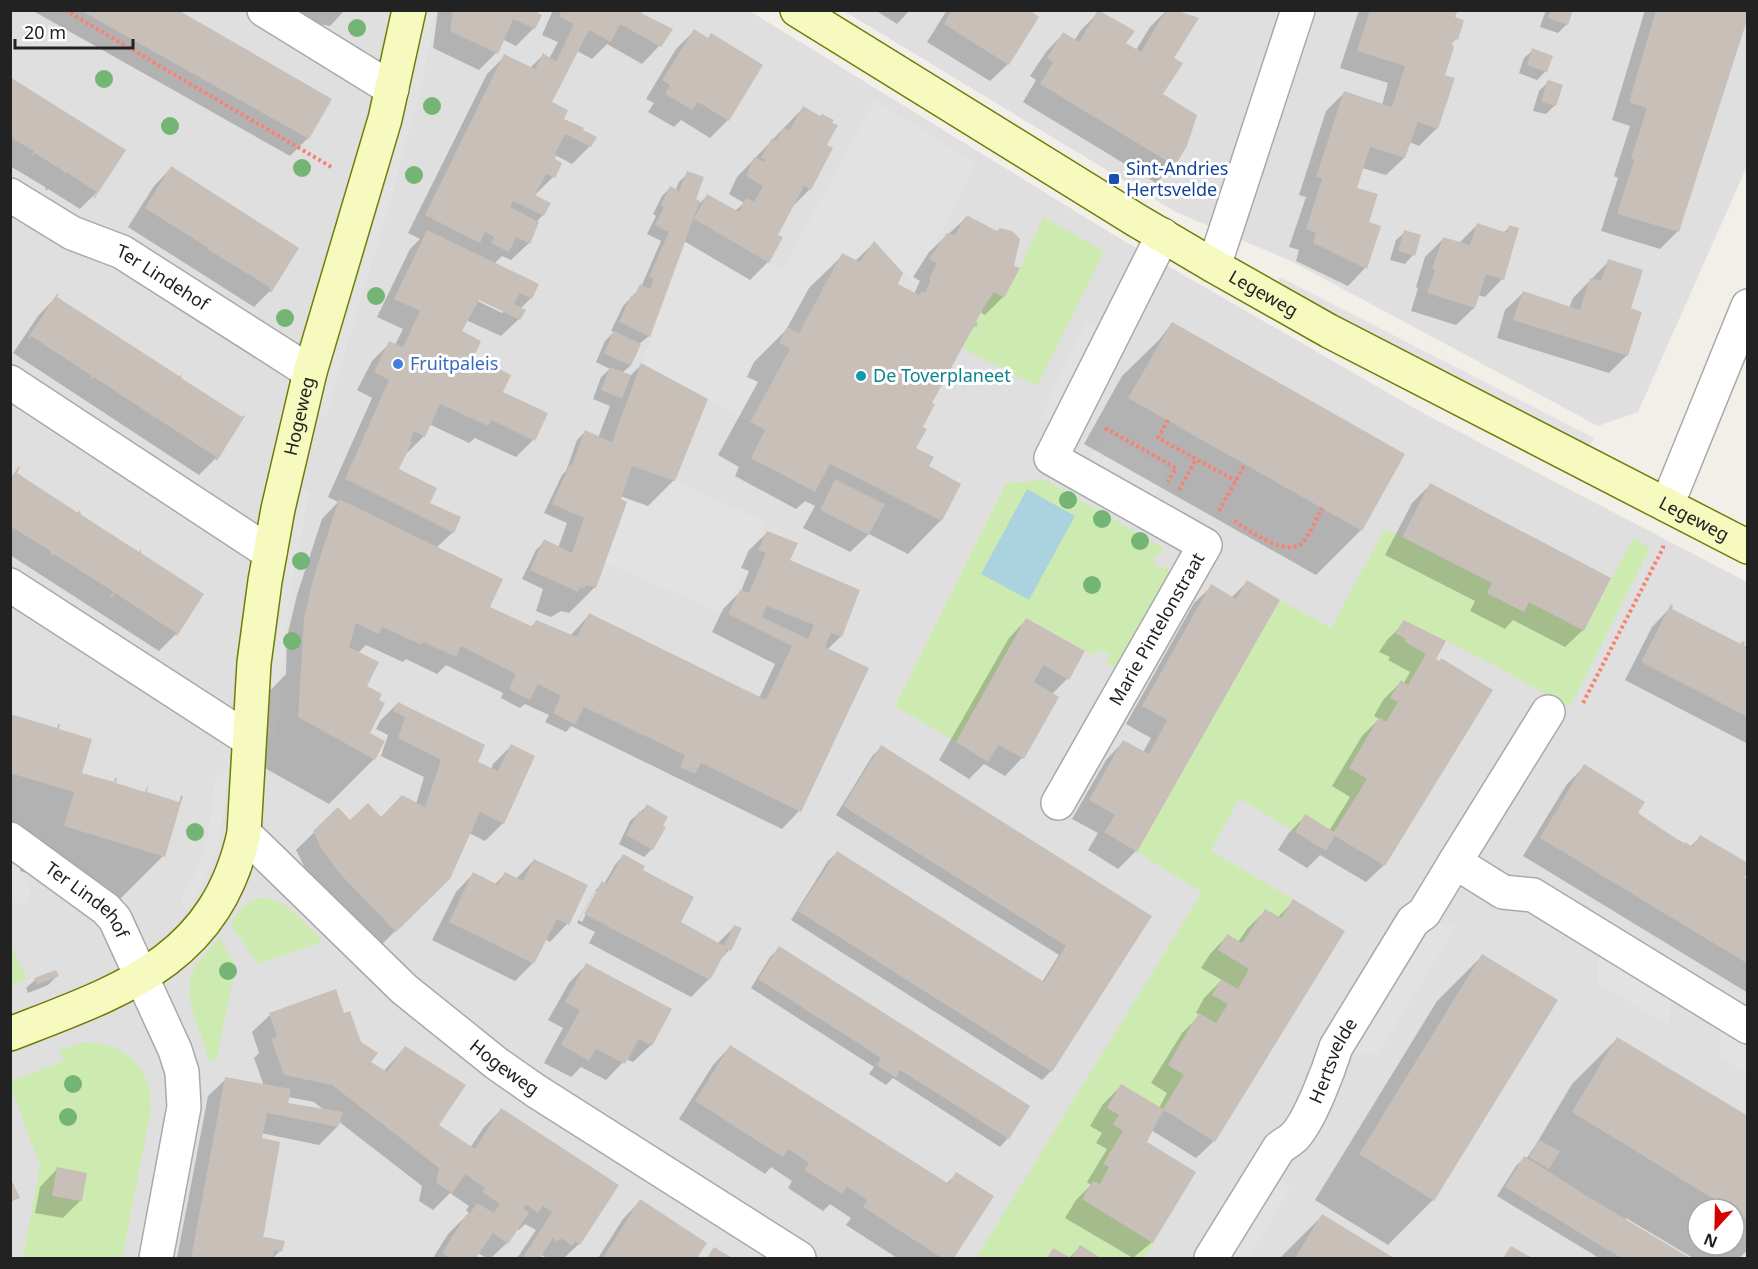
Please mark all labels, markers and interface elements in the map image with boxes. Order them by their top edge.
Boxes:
scale bar [15,12,134,50]
text: 20 m [24,20,66,44]
place label: Sint-Andries Hertsvelde [1126,156,1229,201]
marker: Sint-Andries Hertsvelde [1107,172,1121,186]
street label: Ter Lindehof [113,238,215,316]
street label: Legeweg [1225,264,1303,322]
place label: Fruitpaleis [410,351,498,375]
marker: Fruitpaleis [391,357,405,371]
place label: De Toverplaneet [873,363,1011,387]
marker: De Toverplaneet [854,369,868,383]
street label: Hogeweg [278,374,320,458]
street label: Legeweg [1655,490,1734,546]
street label: Marie Pintelonstraat [1103,548,1209,710]
street label: Ter Lindehof [41,856,135,942]
street label: Hertsvelde [1303,1013,1362,1107]
street label: Hogeweg [465,1034,544,1101]
north arrow [1686,1197,1746,1257]
text: N [1700,1228,1721,1254]

